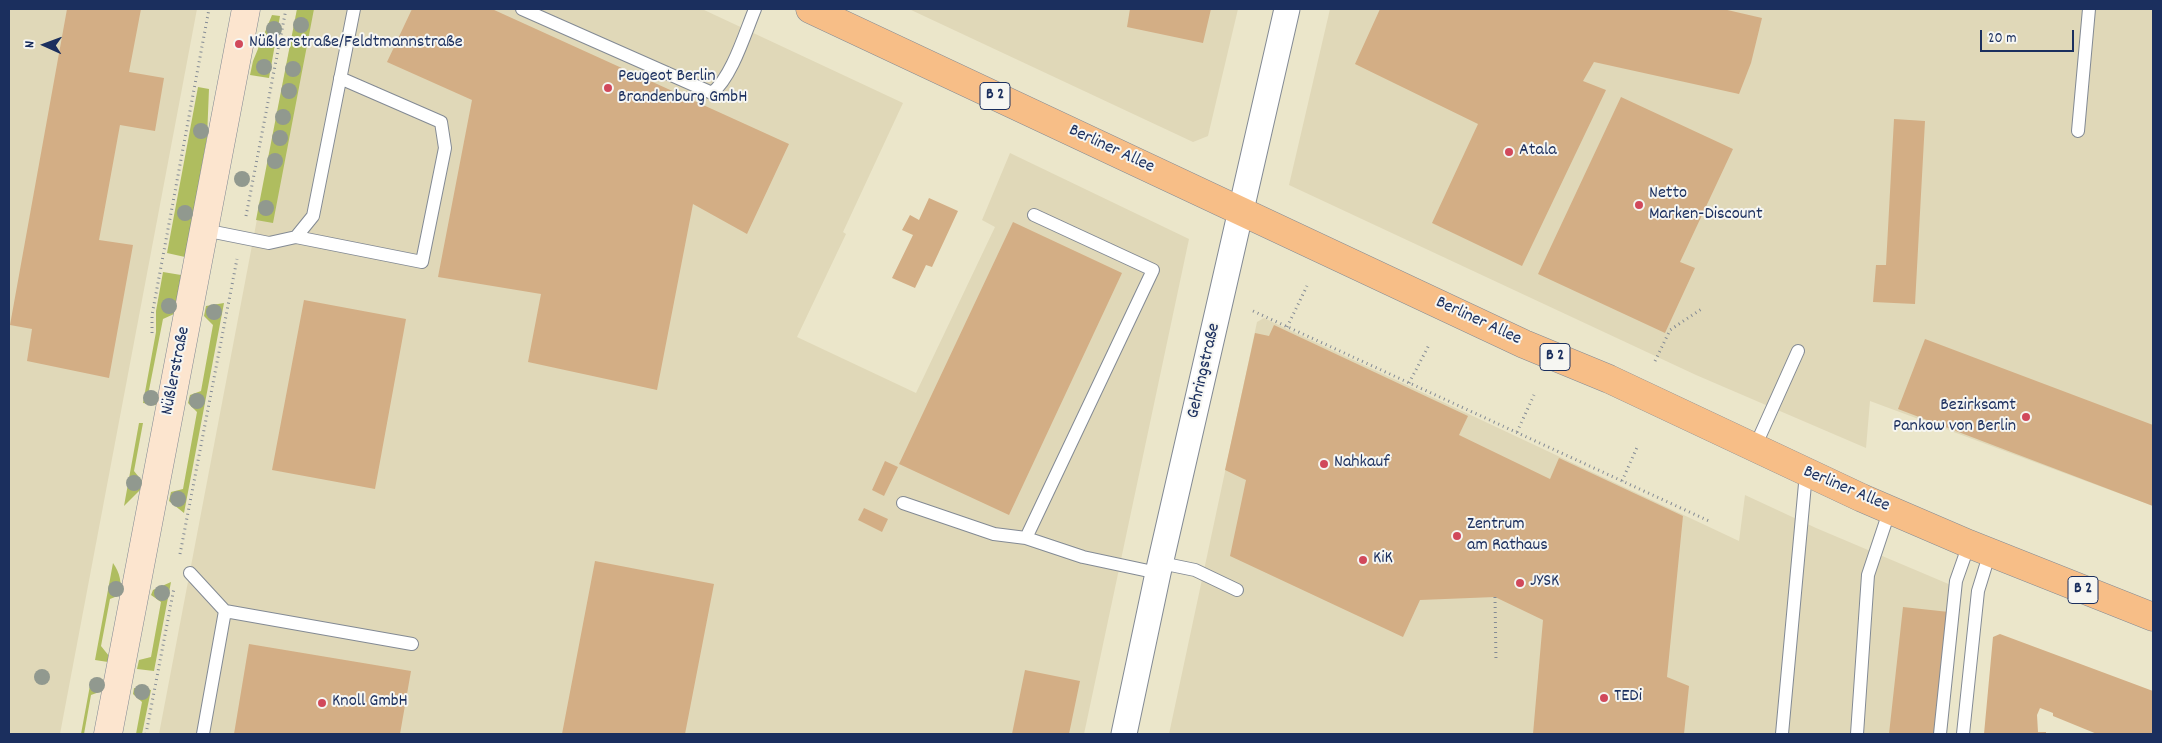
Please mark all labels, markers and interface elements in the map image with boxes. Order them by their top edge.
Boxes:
north arrow [20,20,70,70]
scale bar [1982,20,2076,52]
text: 20 m [1988,28,2016,50]
place label: Nüßlerstraße/Feldtmannstraße [249,33,463,55]
marker: Nüßlerstraße/Feldtmannstraße [233,38,245,50]
text: N [20,41,40,48]
place label: Peugeot Berlin Brandenburg GmbH [618,67,747,110]
marker: Peugeot Berlin Brandenburg GmbH [602,82,614,94]
road number: B 2 [980,82,1010,110]
street label: Berliner Allee [1065,121,1157,179]
place label: Atala [1519,141,1557,163]
marker: Atala [1503,146,1515,158]
place label: Netto Marken-Discount [1649,184,1763,226]
marker: Netto Marken-Discount [1633,199,1645,211]
street label: Berliner Allee [1432,293,1524,351]
street label: Gehringstraße [1184,321,1226,421]
street label: Nüßlerstraße [158,325,196,417]
road number: B 2 [1540,344,1570,371]
place label: Bezirksamt Pankow von Berlin [1893,396,2016,438]
marker: Bezirksamt Pankow von Berlin [2020,411,2032,423]
place label: Nahkauf [1334,453,1389,475]
marker: Nahkauf [1318,458,1330,470]
street label: Berliner Allee [1799,462,1893,518]
place label: Zentrum am Rathaus [1467,515,1548,558]
marker: Zentrum am Rathaus [1451,530,1463,542]
place label: KiK [1373,549,1393,571]
marker: KiK [1357,554,1369,566]
place label: JYSK [1530,572,1559,594]
road number: B 2 [2068,576,2098,604]
marker: JYSK [1514,577,1526,589]
place label: TEDi [1614,687,1642,709]
place label: Knoll GmbH [332,692,408,714]
marker: TEDi [1598,692,1610,704]
marker: Knoll GmbH [316,697,328,709]

